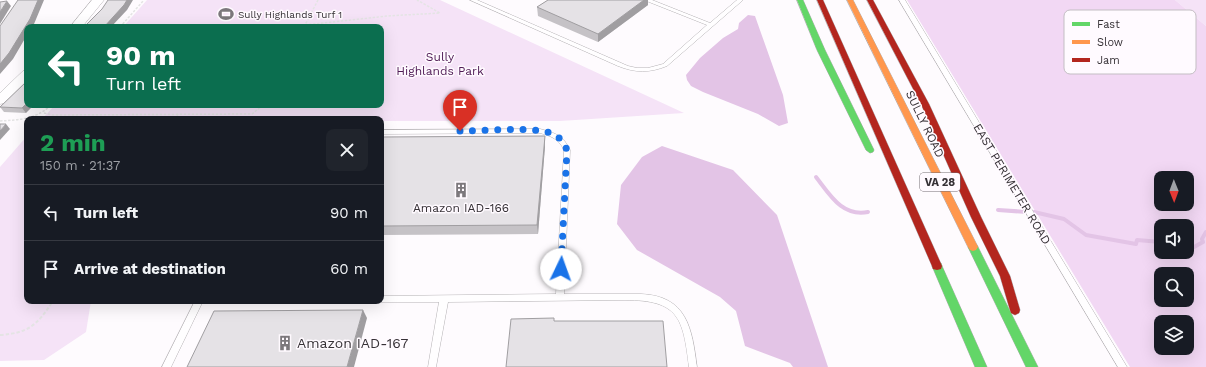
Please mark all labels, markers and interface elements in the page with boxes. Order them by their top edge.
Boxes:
sports icon: Sully Highlands Turf 1 [217,5,235,23]
place label: Sully Highlands Turf 1 [238,9,342,20]
legend [1064,10,1196,74]
text: Fast [1097,18,1120,31]
text: Slow [1097,36,1123,49]
text: 90 m [106,39,176,72]
icon: left [40,40,92,92]
park label: Sully Highlands Park [396,50,484,78]
text: Jam [1097,54,1120,67]
text: Turn left [106,73,181,94]
street label: SULLY ROAD [903,88,947,160]
pin [443,90,477,131]
icon: arrive [449,96,471,118]
street label: EAST PERIMETER ROAD [970,121,1054,247]
text: 2 min [40,129,106,157]
button: close [326,129,368,171]
text: 150 m · 21:37 [40,158,120,173]
north arrow [1154,171,1194,211]
map controls [1154,171,1194,355]
road number: VA 28 [920,173,960,191]
building icon: Amazon IAD-166 [452,181,470,199]
place label: Amazon IAD-166 [413,201,509,215]
icon: left [40,202,62,224]
text: Turn left [74,204,138,222]
text: 90 m [330,204,368,222]
button: sound [1154,219,1194,259]
position arrow [540,248,582,290]
icon: arrive [40,258,62,280]
text: Arrive at destination [74,260,226,278]
text: 60 m [330,260,368,278]
button: search [1154,267,1194,307]
button: layers [1154,315,1194,355]
building icon: Amazon IAD-167 [276,334,294,352]
place label: Amazon IAD-167 [297,335,409,351]

